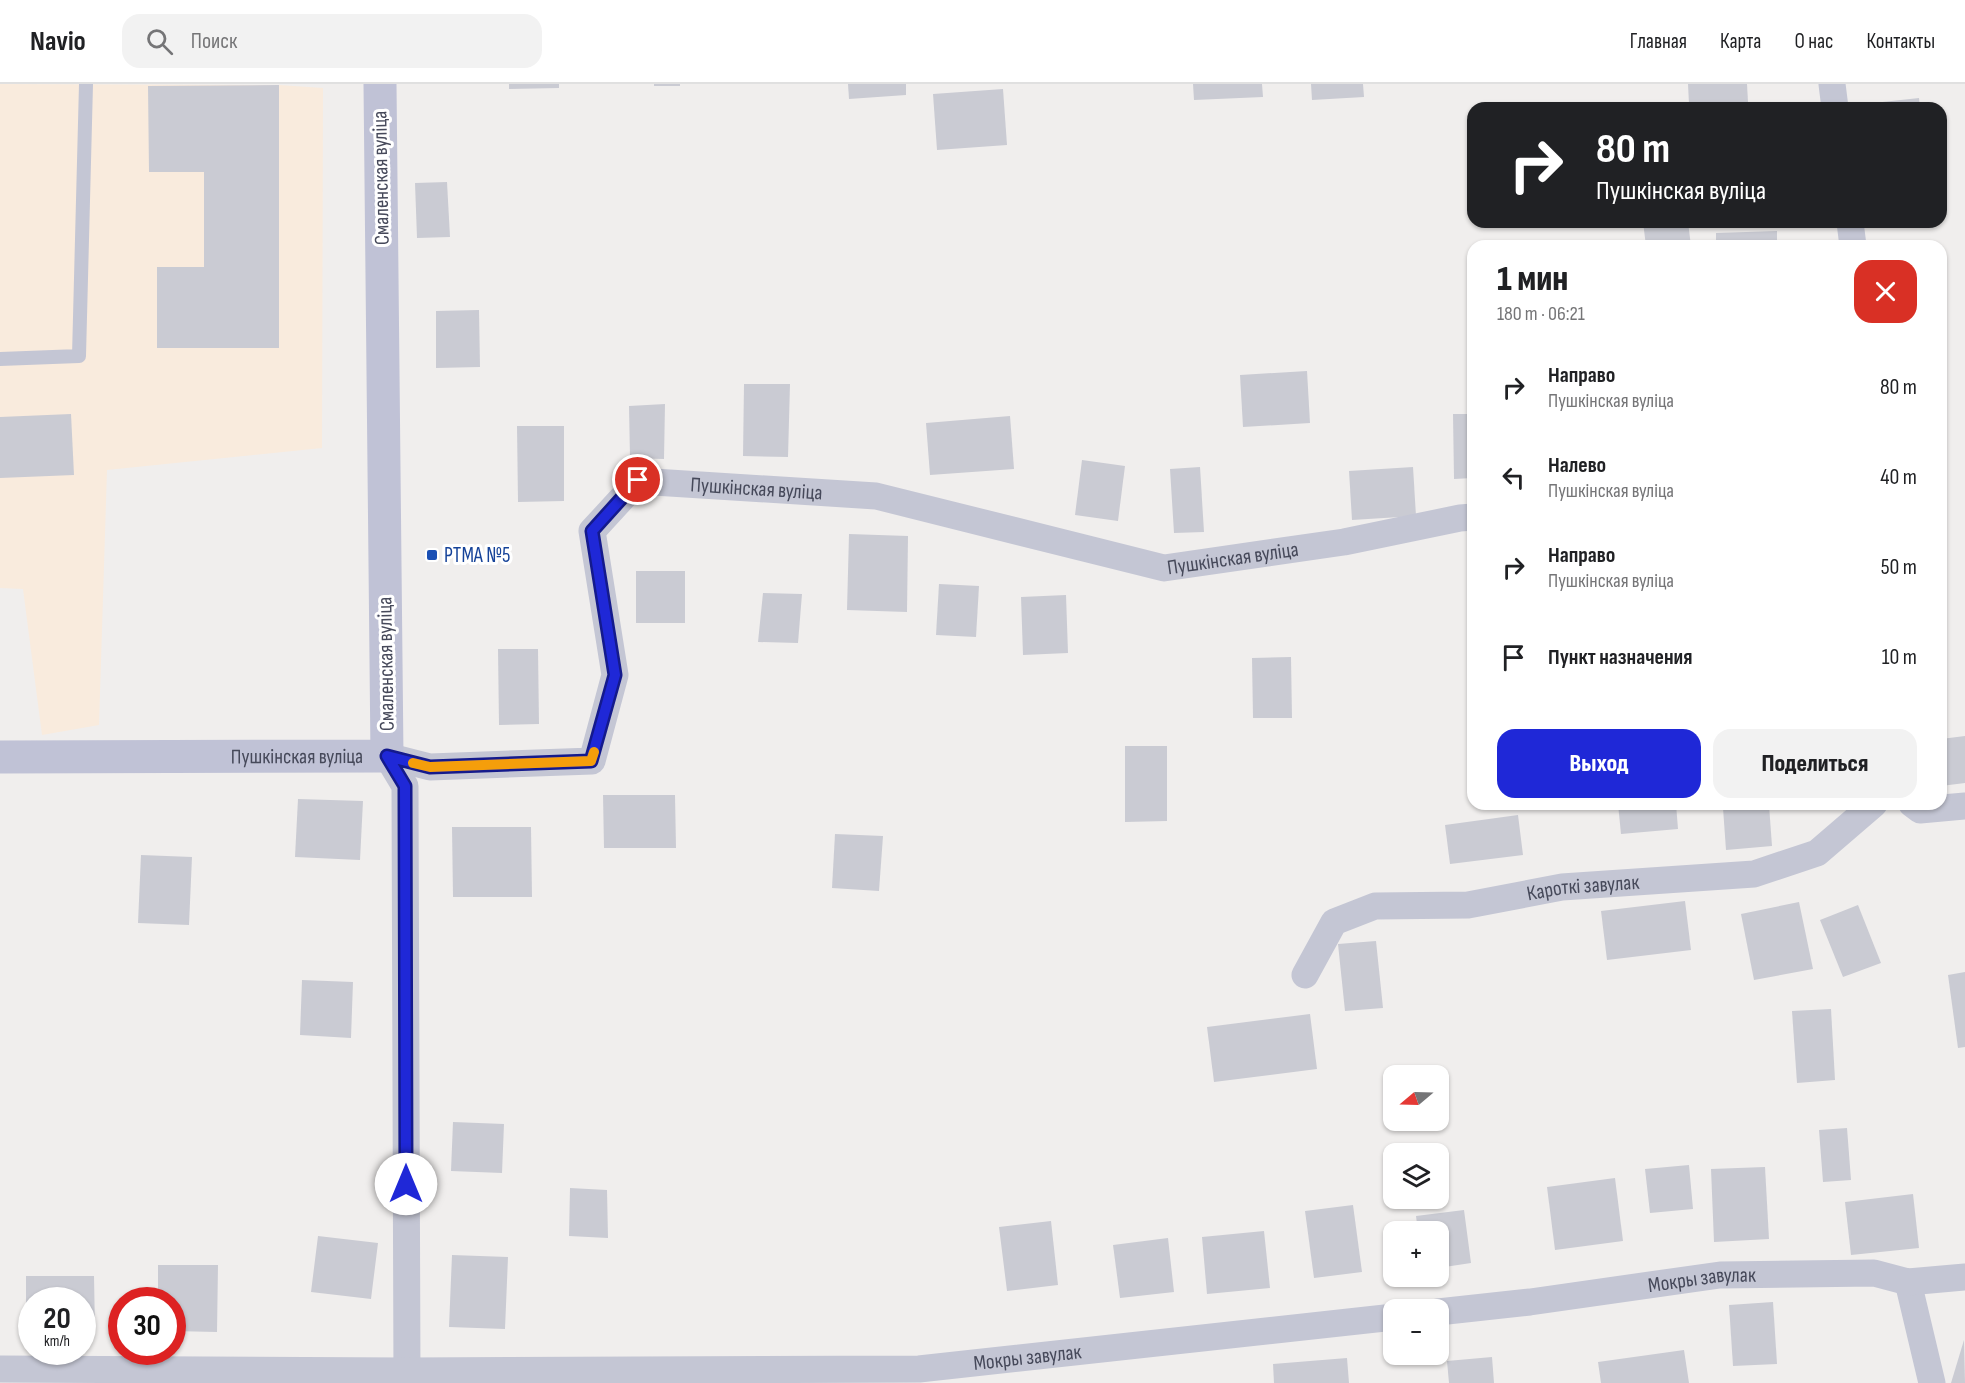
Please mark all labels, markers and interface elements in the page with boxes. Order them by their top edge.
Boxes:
search box [122,14,542,68]
text: Navio [30,25,86,58]
icon: search [143,25,176,58]
text: Поиск [191,28,237,55]
text: Главная [1630,29,1687,54]
text: Карта [1720,29,1761,54]
text: О нас [1794,29,1833,54]
text: Контакты [1866,29,1935,54]
street label: Смаленская вуліца [367,111,395,245]
text: 80 m [1596,124,1670,175]
icon: right [1497,126,1575,204]
text: Пушкінская вуліца [1596,175,1766,207]
text: 1 мин [1497,258,1568,301]
button: close [1854,260,1917,323]
text: 180 m · 06:21 [1497,302,1585,326]
text: Направо [1548,362,1615,389]
icon: right [1497,371,1530,404]
text: 80 m [1880,374,1917,401]
text: Пушкінская вуліца [1548,389,1674,413]
text: Налево [1548,452,1606,479]
pin [612,454,663,505]
icon: left [1497,461,1530,494]
icon: arrive [621,463,654,496]
text: 40 m [1880,464,1917,491]
street label: Пушкінская вуліца [690,472,823,505]
text: Пушкінская вуліца [1548,479,1674,503]
street label: Пушкінская вуліца [1165,536,1300,580]
text: Направо [1548,542,1615,569]
place label: РТМА №5 [444,543,510,568]
marker: РТМА №5 [425,548,439,562]
icon: right [1497,551,1530,584]
text: 50 m [1881,554,1917,581]
text: Пушкінская вуліца [1548,569,1674,593]
street label: Смаленская вуліца [372,597,400,731]
icon: arrive [1497,641,1530,674]
text: Пункт назначения [1548,644,1692,671]
text: 10 m [1882,644,1917,671]
button: Выход [1497,729,1701,798]
button: Поделиться [1713,729,1917,798]
street label: Пушкінская вуліца [231,744,363,769]
street label: Кароткі завулак [1525,869,1640,906]
north arrow [1383,1065,1449,1131]
map controls [1383,1065,1449,1365]
button: layers [1383,1143,1449,1209]
position arrow [374,1152,438,1216]
button: + [1383,1221,1449,1287]
street label: Мокры завулак [1646,1262,1756,1298]
speed limit sign: 30 [108,1287,186,1365]
button: − [1383,1299,1449,1365]
text: 20 [43,1301,71,1337]
text: km/h [44,1332,70,1351]
street label: Мокры завулак [972,1339,1083,1375]

